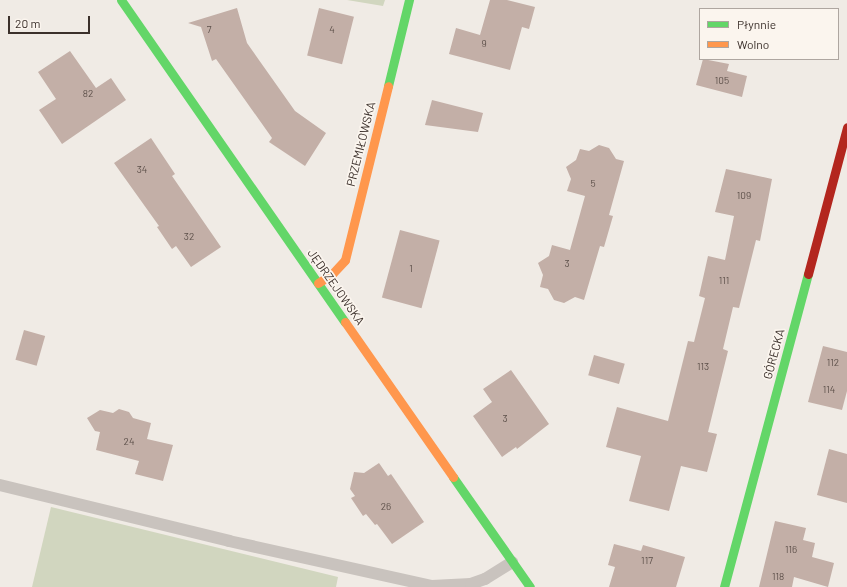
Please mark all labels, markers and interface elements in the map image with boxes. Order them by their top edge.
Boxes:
scale bar [10,8,92,34]
legend [699,8,839,60]
text: 20 m [15,16,41,30]
text: Płynnie [737,17,776,31]
house number: 7 [207,24,211,36]
house number: 4 [329,24,335,36]
text: Wolno [737,37,769,51]
house number: 9 [481,38,487,50]
house number: 105 [715,75,729,87]
house number: 82 [83,88,93,100]
street label: PRZEMIŁOWSKA [344,100,378,188]
house number: 34 [137,164,147,176]
house number: 5 [590,178,596,190]
house number: 109 [737,190,751,202]
house number: 32 [184,231,194,243]
street label: JĘDRZEJOWSKA [304,246,368,328]
house number: 3 [564,258,570,270]
house number: 1 [409,263,413,275]
house number: 111 [719,275,729,287]
street label: GÓRECKA [760,327,788,381]
house number: 112 [827,357,839,369]
house number: 113 [697,361,709,373]
house number: 114 [823,384,835,396]
house number: 3 [502,413,508,425]
house number: 24 [124,436,134,448]
house number: 26 [381,501,391,513]
house number: 116 [785,544,797,556]
house number: 117 [641,555,653,567]
house number: 118 [772,571,784,583]

